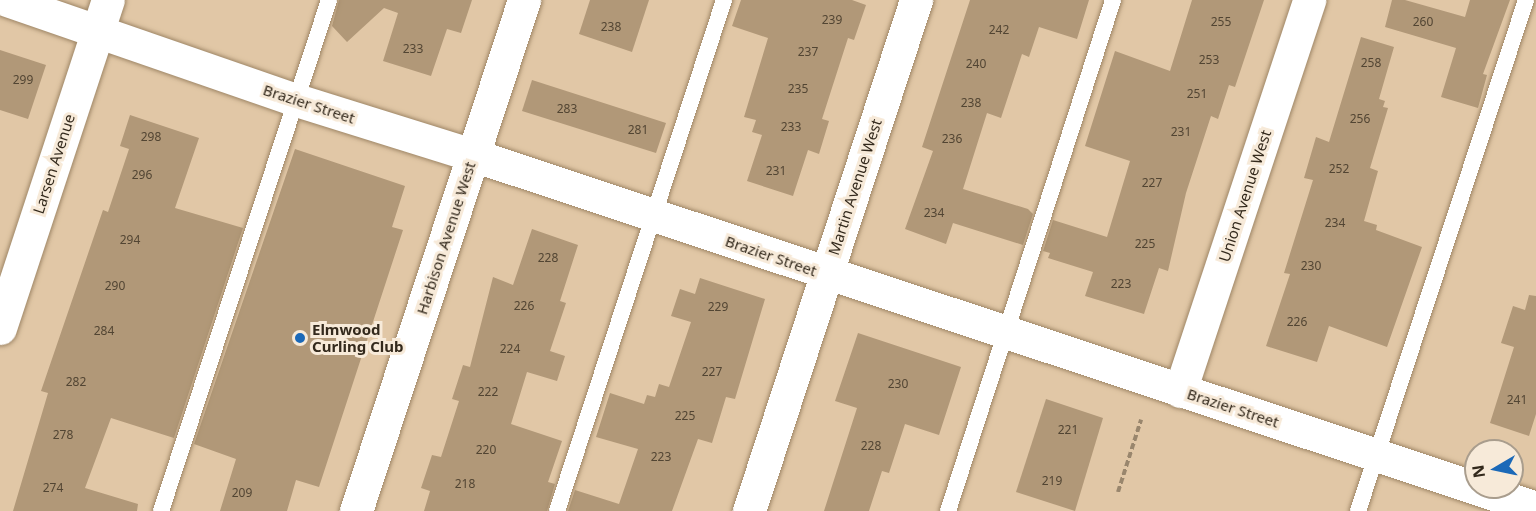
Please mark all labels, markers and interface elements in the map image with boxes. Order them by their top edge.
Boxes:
house number: 239 [822,13,842,27]
house number: 255 [1211,15,1231,29]
house number: 260 [1413,15,1433,29]
house number: 238 [601,20,621,34]
house number: 242 [989,23,1009,37]
house number: 233 [403,42,423,56]
house number: 237 [798,45,818,59]
house number: 253 [1199,53,1219,67]
house number: 258 [1361,56,1381,70]
house number: 240 [966,57,986,71]
house number: 299 [13,73,33,87]
street label: Brazier Street [261,81,357,127]
house number: 235 [788,82,808,96]
house number: 251 [1187,87,1207,101]
house number: 238 [961,96,981,110]
house number: 283 [557,102,577,116]
street label: Larsen Avenue [29,112,79,216]
house number: 256 [1350,112,1370,126]
street label: Martin Avenue West [825,117,885,257]
house number: 233 [781,120,801,134]
house number: 281 [628,123,648,137]
house number: 231 [1171,125,1191,139]
street label: Union Avenue West [1215,128,1275,264]
house number: 298 [141,130,161,144]
house number: 236 [942,132,962,146]
street label: Harbison Avenue West [413,159,479,317]
house number: 252 [1329,162,1349,176]
house number: 231 [766,164,786,178]
house number: 296 [132,168,152,182]
house number: 227 [1142,176,1162,190]
house number: 234 [924,206,944,220]
house number: 234 [1325,216,1345,230]
street label: Brazier Street [723,232,819,280]
house number: 294 [120,233,140,247]
house number: 225 [1135,237,1155,251]
house number: 228 [538,251,558,265]
house number: 230 [1301,259,1321,273]
house number: 223 [1111,277,1131,291]
house number: 290 [105,279,125,293]
house number: 226 [514,299,534,313]
house number: 229 [708,300,728,314]
house number: 226 [1287,315,1307,329]
place label: Elmwood Curling Club [312,320,403,355]
house number: 284 [94,324,114,338]
marker: Elmwood Curling Club [293,331,307,345]
house number: 224 [500,342,520,356]
house number: 227 [702,365,722,379]
house number: 282 [66,375,86,389]
house number: 230 [888,377,908,391]
house number: 222 [478,385,498,399]
street label: Brazier Street [1185,385,1281,431]
house number: 241 [1507,393,1527,407]
house number: 225 [675,409,695,423]
house number: 221 [1058,423,1078,437]
house number: 278 [53,428,73,442]
house number: 228 [861,439,881,453]
north arrow [1464,439,1524,499]
house number: 220 [476,443,496,457]
house number: 223 [651,450,671,464]
text: N [1466,463,1490,480]
house number: 219 [1042,474,1062,488]
house number: 218 [455,477,475,491]
house number: 274 [43,481,63,495]
house number: 209 [232,486,252,500]

